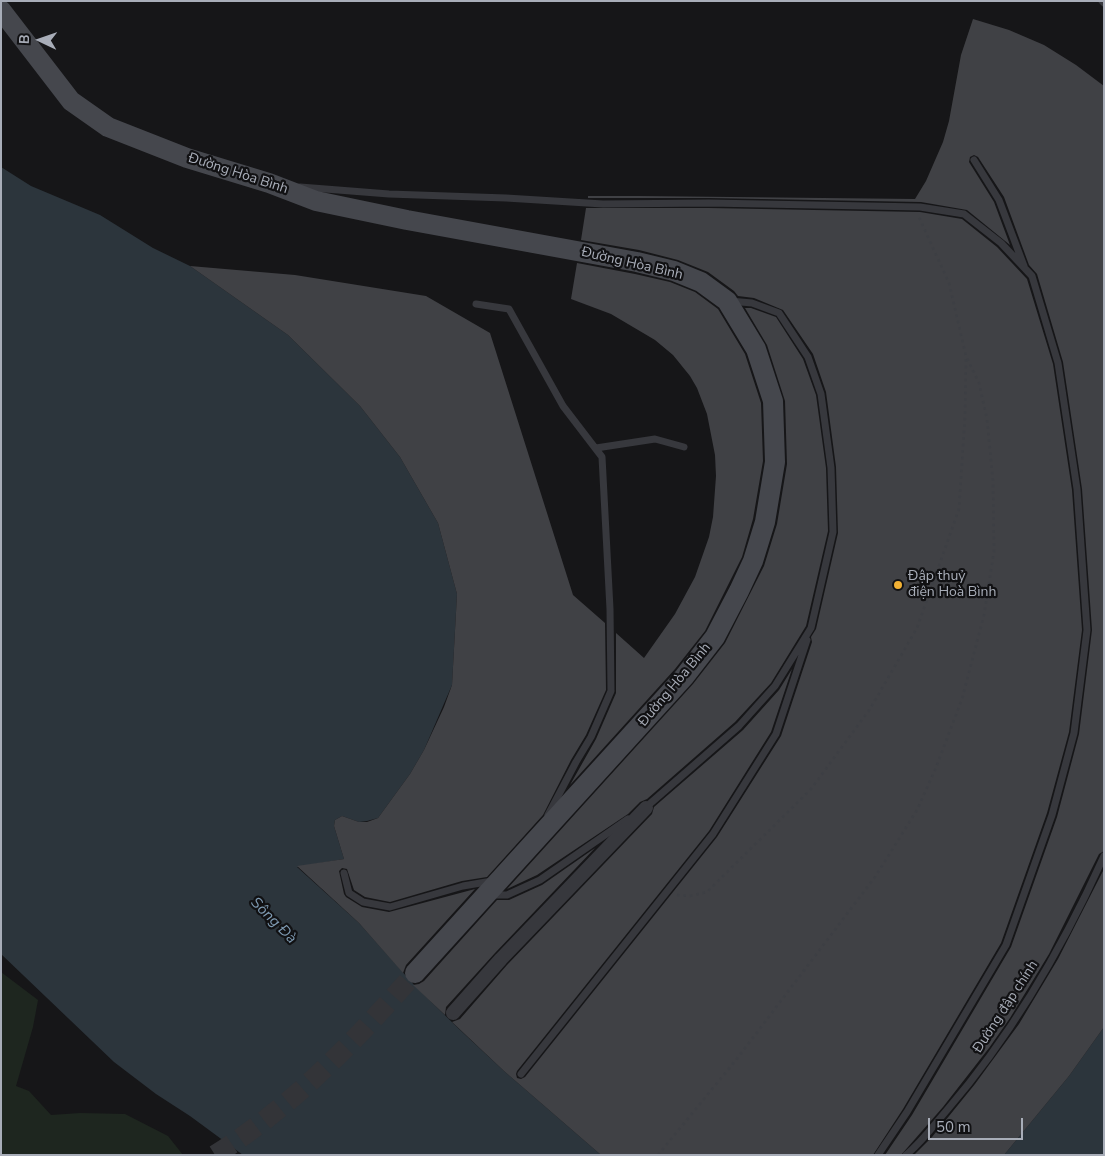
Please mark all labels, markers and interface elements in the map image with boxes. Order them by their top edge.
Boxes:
north arrow [15,15,65,65]
text: B [15,34,34,45]
street label: Đường Hòa Bình [186,150,290,198]
street label: Đường Hòa Bình [580,244,684,284]
place label: Đập thuỷ điện Hoà Bình [908,569,996,602]
marker: Đập thuỷ điện Hoà Bình [892,579,904,591]
street label: Đường Hòa Bình [635,640,715,730]
water label: Sông Đà [246,894,300,948]
street label: Đường đập chính [970,958,1042,1056]
scale bar [930,1108,1025,1140]
text: 50 m [936,1117,971,1137]

